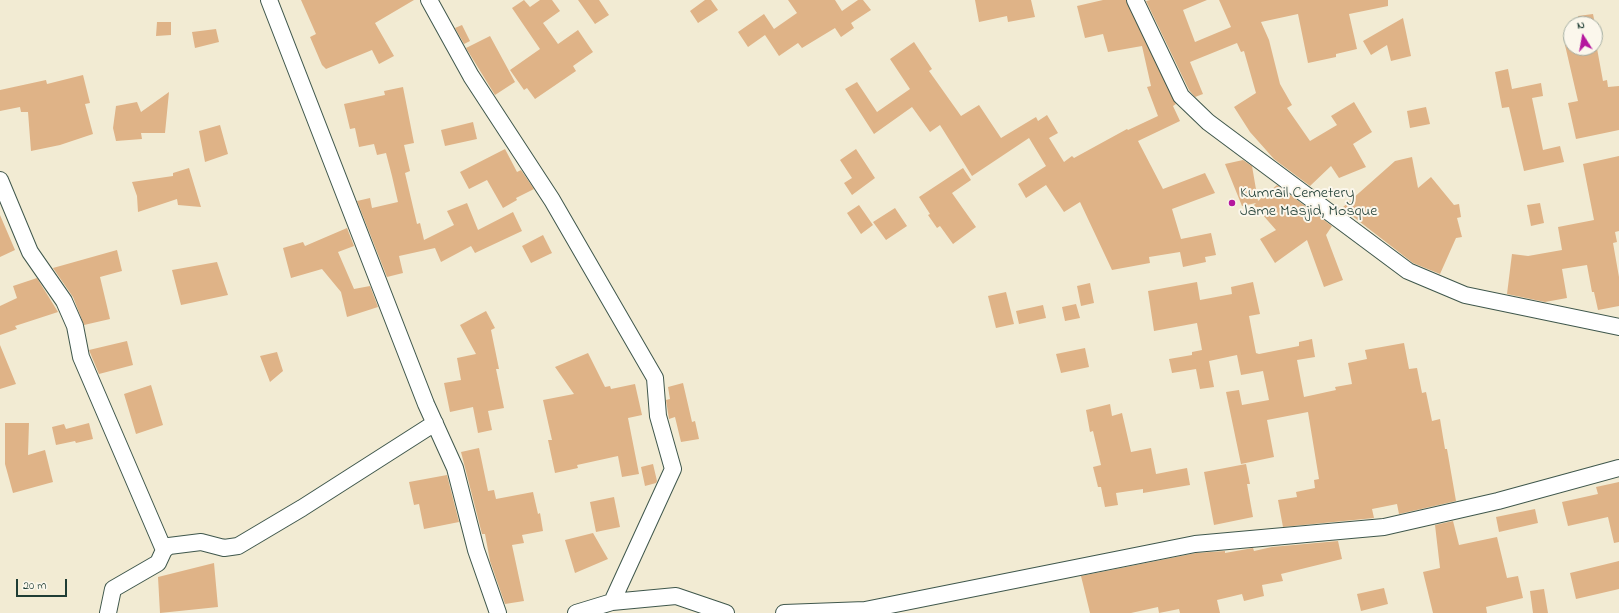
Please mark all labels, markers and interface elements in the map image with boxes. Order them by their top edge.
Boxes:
north arrow [1563,16,1603,56]
text: N [1576,17,1586,34]
place label: Kumrail Cemetery Jame Masjid, Mosque [1240,184,1377,222]
marker: Kumrail Cemetery Jame Masjid, Mosque [1227,198,1237,208]
scale bar [18,571,69,597]
text: 20 m [23,577,46,595]

